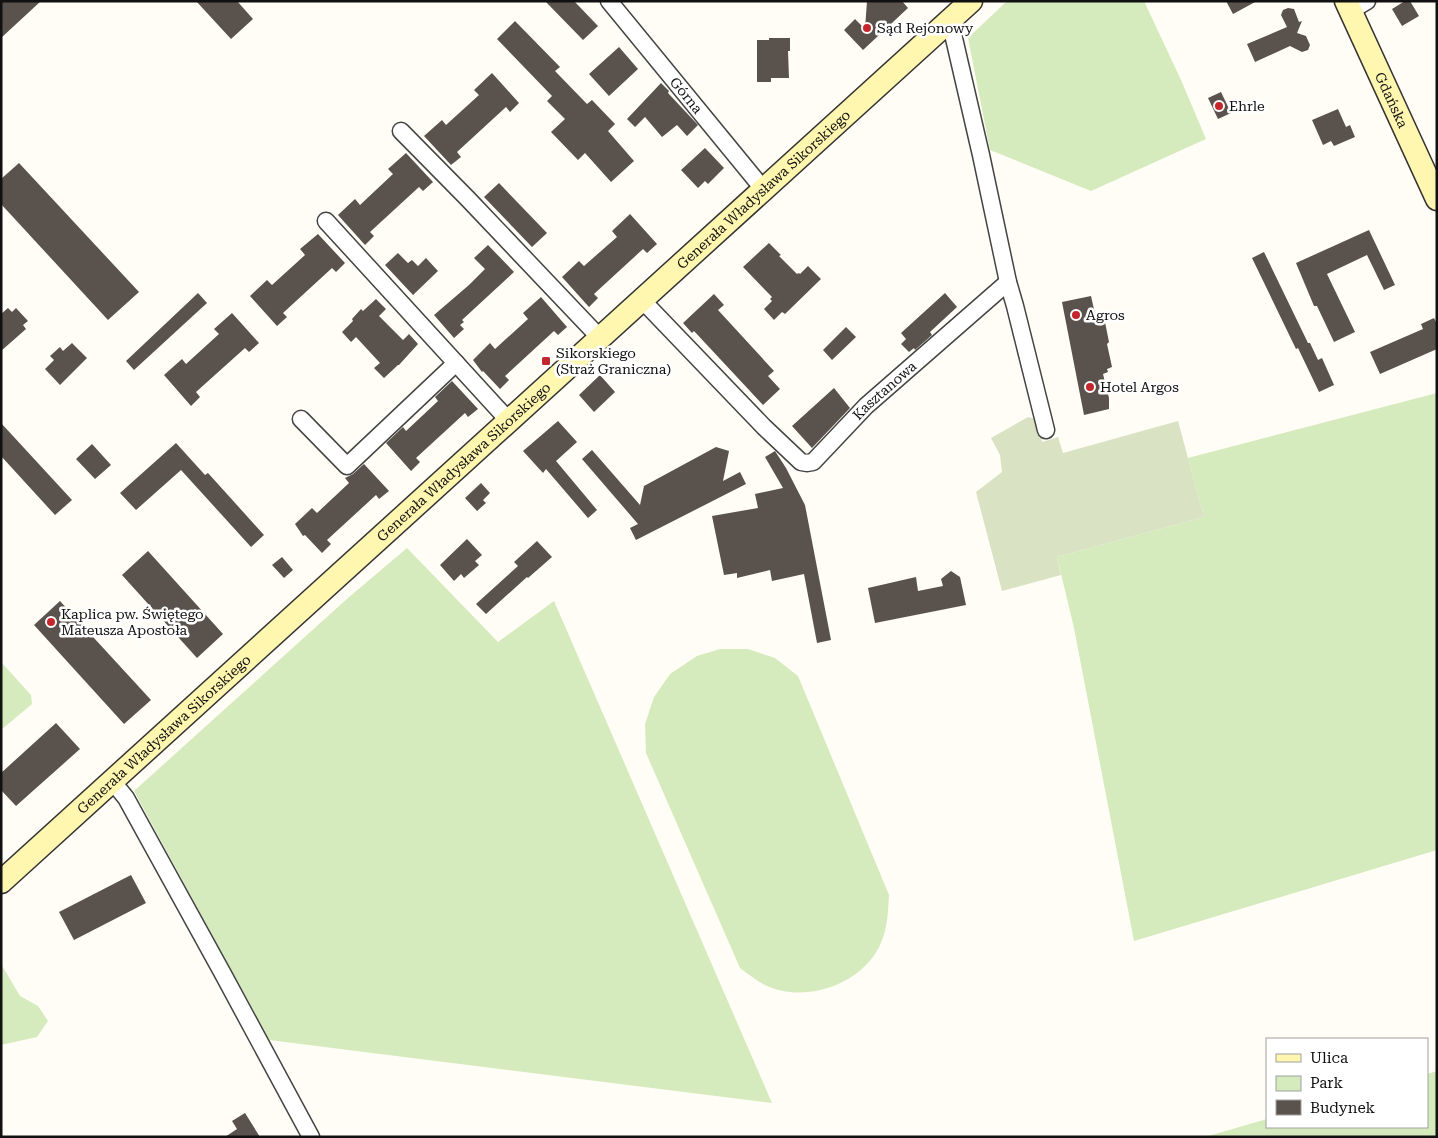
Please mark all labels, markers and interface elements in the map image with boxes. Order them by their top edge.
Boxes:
place label: Sąd Rejonowy [877,20,974,36]
marker: Sąd Rejonowy [861,22,873,34]
street label: Gdańska [1372,70,1411,131]
street label: Górna [667,74,706,117]
place label: Ehrle [1229,98,1265,114]
marker: Ehrle [1213,100,1225,112]
street label: Generała Władysława Sikorskiego [673,107,853,272]
place label: Agros [1086,307,1125,323]
marker: Agros [1070,309,1082,321]
place label: Sikorskiego (Straż Graniczna) [556,345,671,377]
marker: Sikorskiego (Straż Graniczna) [540,355,552,367]
street label: Kasztanowa [849,358,920,423]
street label: Generała Władysława Sikorskiego [374,379,554,545]
place label: Hotel Argos [1100,379,1179,395]
marker: Hotel Argos [1084,381,1096,393]
place label: Kaplica pw. Świętego Mateusza Apostoła [61,606,204,638]
marker: Kaplica pw. Świętego Mateusza Apostoła [45,616,57,628]
street label: Generała Władysława Sikorskiego [74,651,254,817]
legend [1266,1038,1428,1128]
text: Ulica [1310,1049,1348,1067]
text: Park [1310,1074,1344,1092]
text: Budynek [1310,1099,1375,1117]

